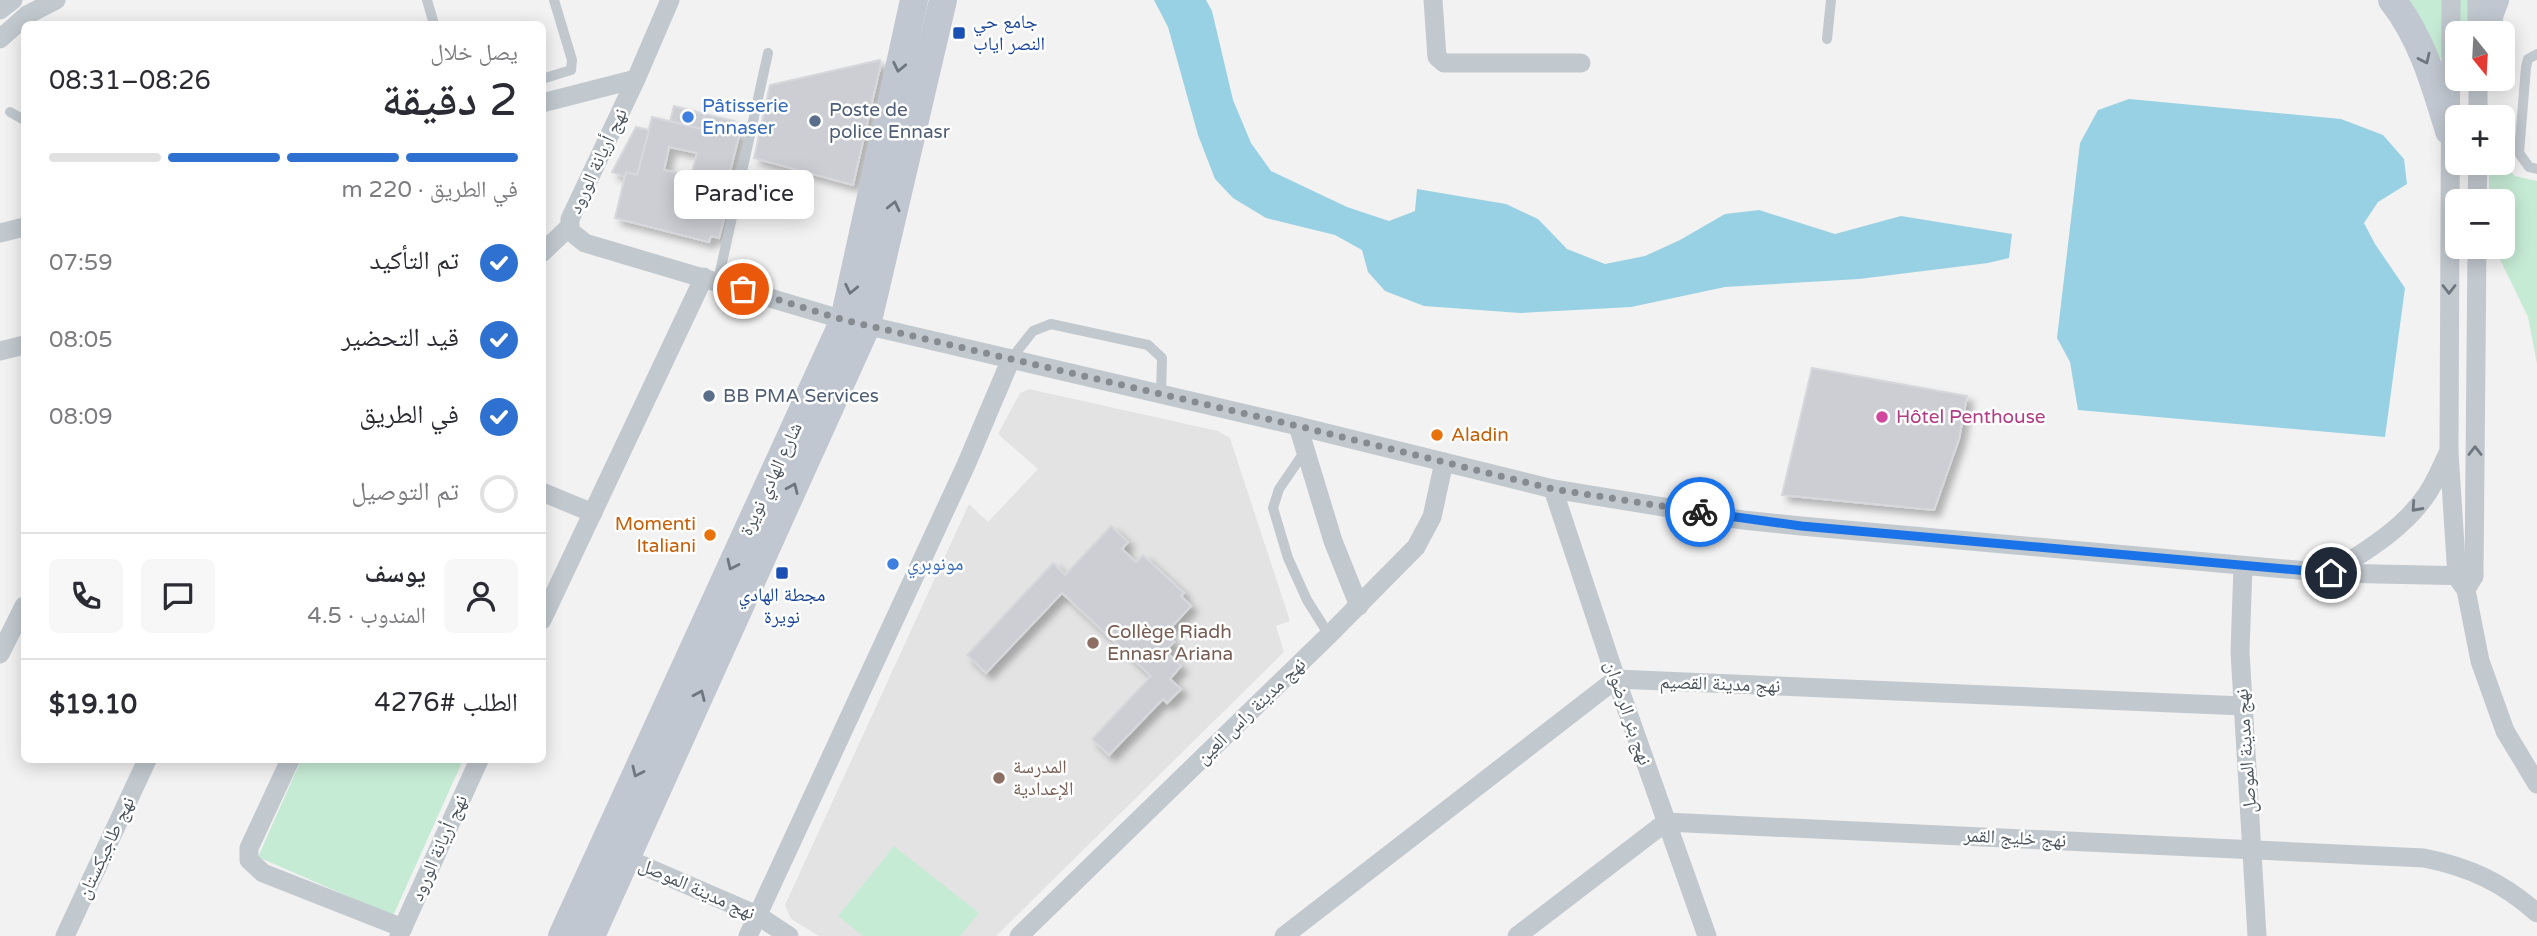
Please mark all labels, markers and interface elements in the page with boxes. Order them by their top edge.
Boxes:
place label: جامع حي النصر اياب [973,11,1045,55]
north arrow [2445,21,2515,91]
map controls [2445,21,2515,259]
marker: جامع حي النصر اياب [951,25,967,41]
text: يصل خلال [430,39,518,67]
one-way arrow [2417,52,2431,64]
one-way arrow [893,61,907,73]
text: 08:26–08:31 [49,65,211,96]
text: 2 دقيقة [382,73,518,128]
place label: Pâtisserie Ennaser [702,95,788,139]
place label: Poste de police Ennasr [829,99,951,143]
street label: نهج أريانة الورود [563,105,633,218]
button: + [2445,105,2515,175]
marker: Pâtisserie Ennaser [680,109,696,125]
marker: Poste de police Ennasr [807,113,823,129]
callout: Parad'ice [673,170,813,219]
text: في الطريق · 220 m [341,176,518,204]
text: Parad'ice [694,180,794,208]
button: − [2445,189,2515,259]
one-way arrow [886,200,901,212]
icon: check [480,244,518,282]
text: تم التأكيد [369,245,459,276]
text: 07:59 [49,249,113,277]
pin [713,259,773,319]
icon: bag [724,270,762,308]
one-way arrow [844,283,859,295]
one-way arrow [2441,284,2457,294]
icon: check [480,321,518,359]
text: قيد التحضير [341,322,459,353]
text: 08:05 [49,326,113,354]
place label: BB PMA Services [723,385,879,407]
marker: BB PMA Services [701,388,717,404]
icon: check [480,398,518,436]
text: في الطريق [359,399,459,430]
text: 08:09 [49,403,113,431]
place label: Hôtel Penthouse [1896,406,2046,428]
marker: Hôtel Penthouse [1874,409,1890,425]
street label: شارع الهادي نويرة [735,419,810,541]
place label: Aladin [1451,424,1509,446]
marker: Aladin [1429,427,1445,443]
one-way arrow [2467,445,2483,456]
text: تم التوصيل [351,476,459,507]
courier [1665,477,1735,547]
one-way arrow [785,483,799,495]
icon: bike [1681,493,1719,531]
one-way arrow [2412,499,2424,512]
place label: Momenti Italiani [615,513,696,557]
marker: Momenti Italiani [702,527,718,543]
pin [2301,543,2361,603]
place label: مونوبري [907,553,963,579]
icon: home [2312,554,2350,592]
marker: مونوبري [885,556,901,572]
text: يوسف [365,558,426,589]
one-way arrow [726,558,740,570]
button: phone [49,559,123,633]
button: chat [141,559,215,633]
button: person [444,559,518,633]
marker: مجطة الهادي نويرة [774,565,790,581]
place label: مجطة الهادي نويرة [738,584,826,628]
text: المندوب · 4.5 [307,602,426,630]
place label: Collège Riadh Ennasr Ariana [1107,621,1233,665]
marker: Collège Riadh Ennasr Ariana [1085,635,1101,651]
street label: نهج مدينة راس العين [1192,653,1311,770]
street label: نهج بئر الرضوان [1599,658,1656,769]
street label: نهج مدينة القصيم [1659,671,1781,698]
text: الطلب #4276 [374,687,518,718]
street label: نهج مدينة الموصل [2231,688,2262,814]
text: $19.10 [49,689,137,720]
one-way arrow [692,690,706,702]
place label: المدرسة الإعدادية [1013,756,1073,801]
one-way arrow [631,765,645,777]
marker: المدرسة الإعدادية [991,770,1007,786]
street label: نهج أريانة الورود [405,791,473,905]
street label: نهج طاجيكستان [73,793,140,903]
street label: نهج خليج القمر [1962,824,2067,853]
street label: نهج مدينة الموصل [635,854,758,925]

